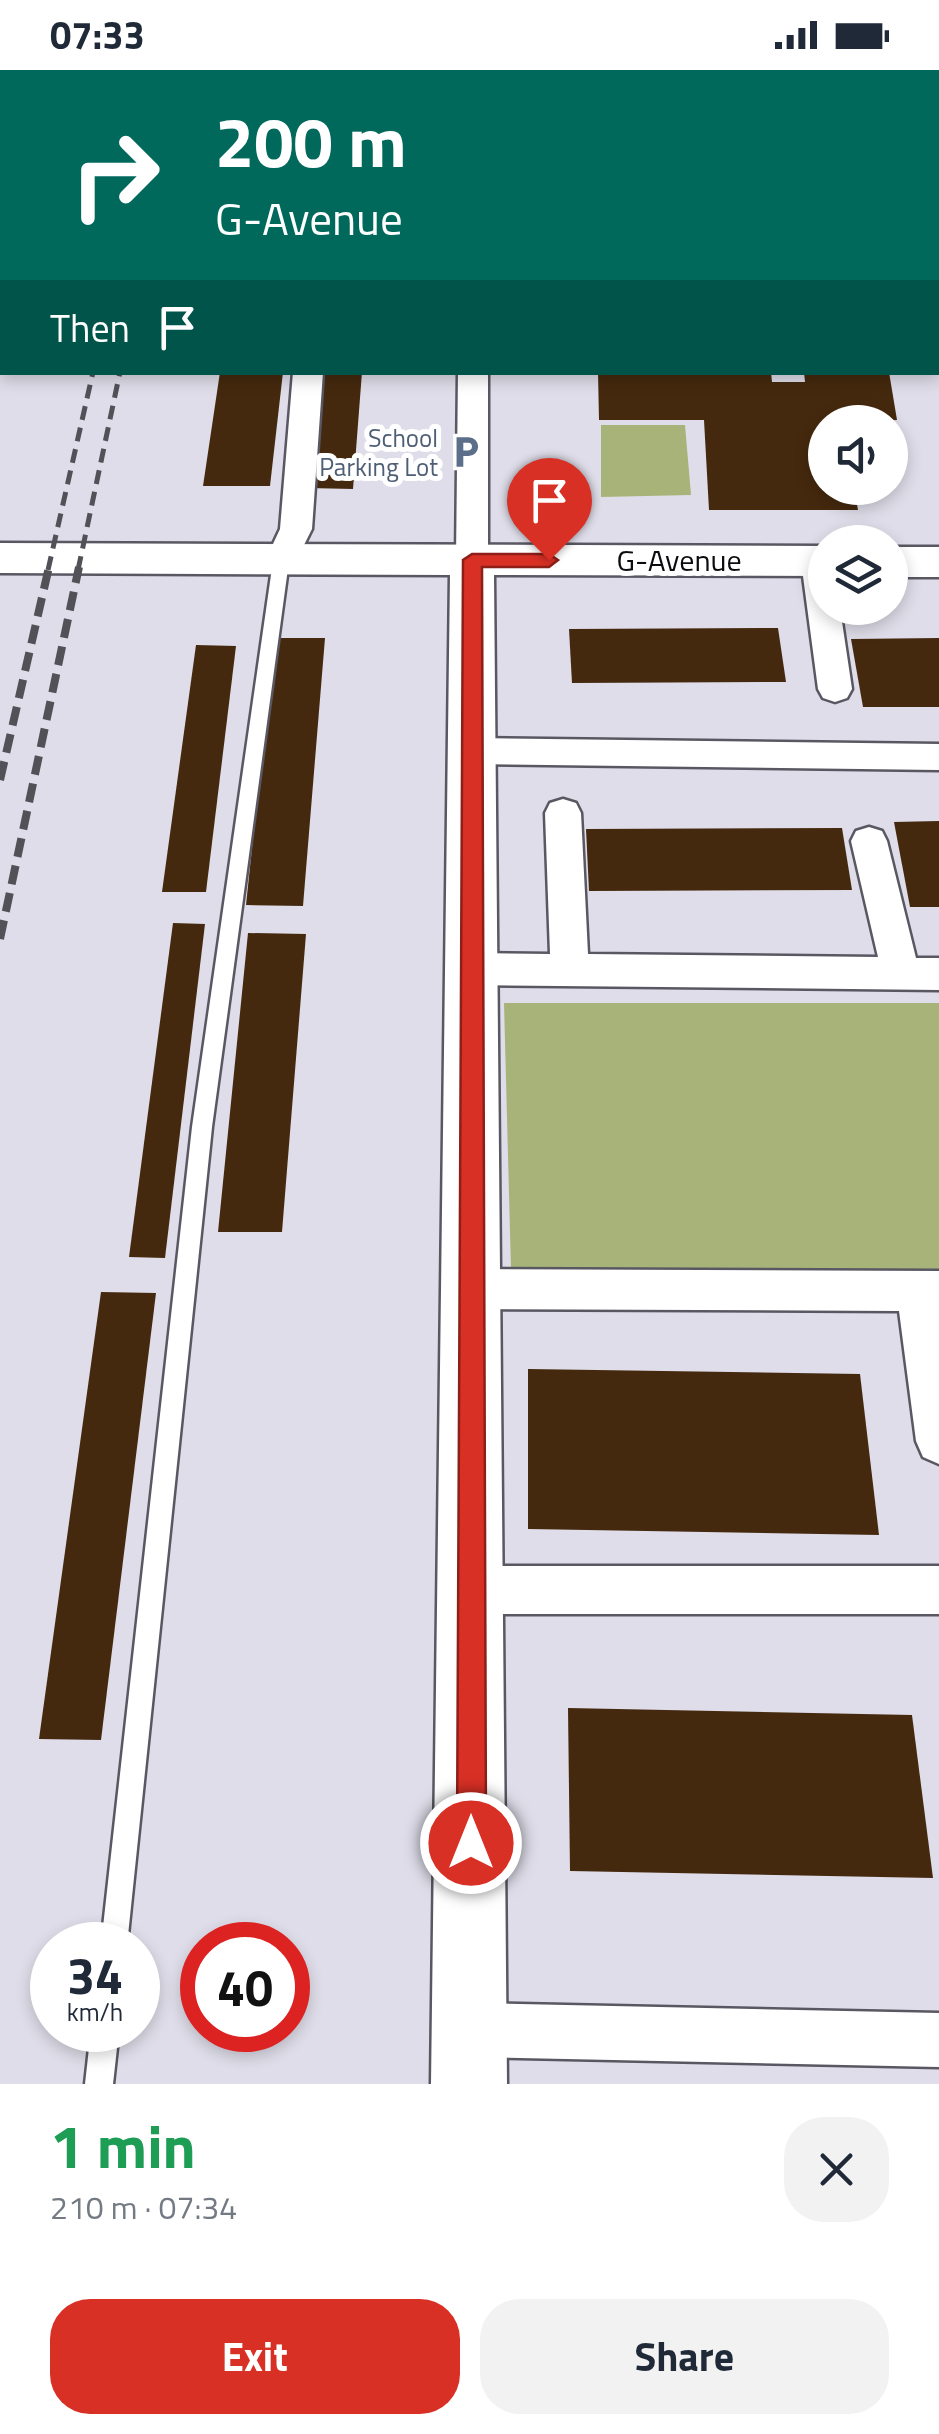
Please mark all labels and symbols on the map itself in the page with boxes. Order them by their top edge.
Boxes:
place label: School Parking Lot [319,419,438,486]
parking icon: School Parking Lot [447,433,485,471]
pin [507,458,592,561]
street label: G-Avenue [616,537,742,583]
position arrow [419,1791,523,1895]
speed limit sign: 40 [180,1922,310,2052]

